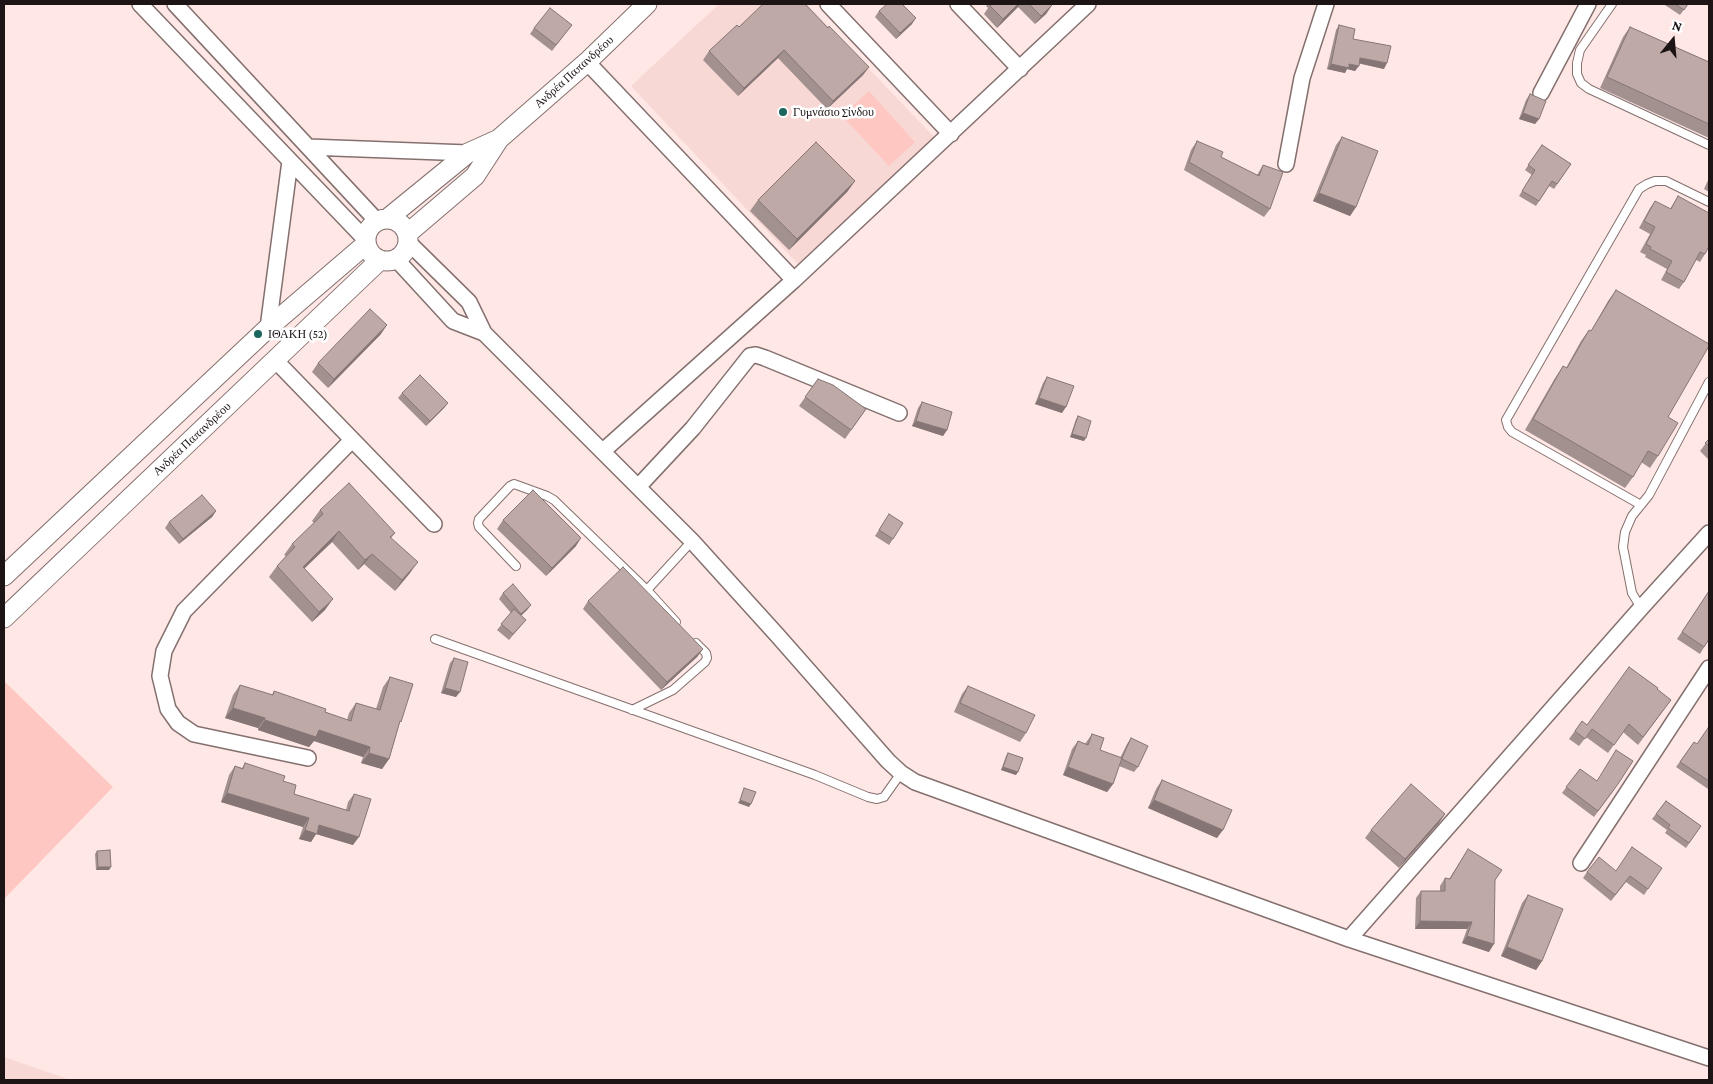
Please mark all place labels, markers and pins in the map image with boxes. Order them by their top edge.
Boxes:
place label: Γυμνάσιο Σίνδου [793,105,874,119]
marker: Γυμνάσιο Σίνδου [777,106,789,118]
place label: ΙΘΑΚΗ (52) [268,327,328,341]
marker: ΙΘΑΚΗ (52) [252,328,264,340]

